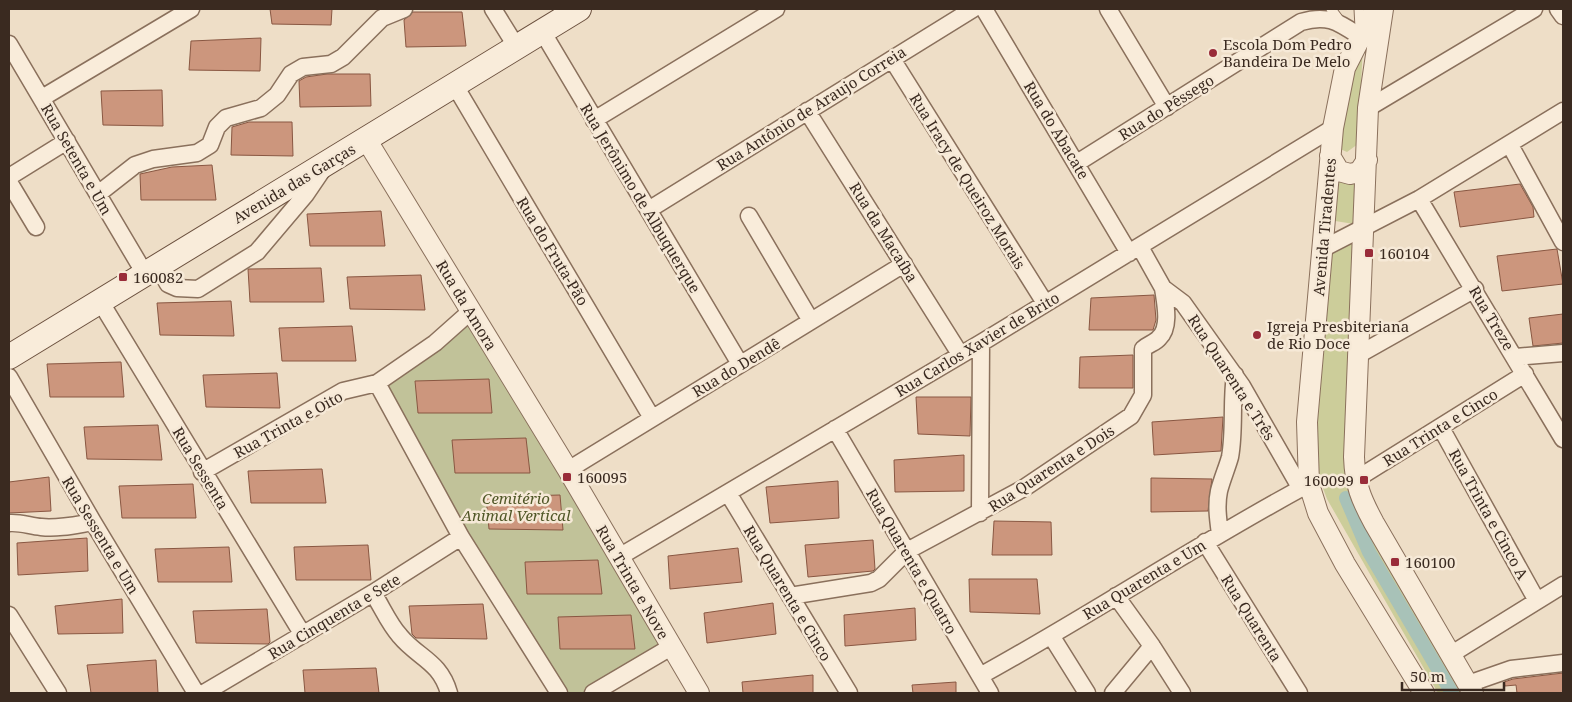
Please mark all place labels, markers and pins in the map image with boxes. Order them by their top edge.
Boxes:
place label: Escola Dom Pedro Bandeira De Melo [1223,34,1352,71]
marker: Escola Dom Pedro Bandeira De Melo [1207,47,1219,59]
place label: 160104 [1379,243,1430,263]
marker: 160104 [1363,247,1375,259]
place label: 160082 [133,267,183,287]
marker: 160082 [117,271,129,283]
place label: Igreja Presbiteriana de Rio Doce [1267,316,1409,353]
marker: Igreja Presbiteriana de Rio Doce [1251,329,1263,341]
place label: 160095 [577,467,627,487]
place label: 160099 [1304,470,1354,490]
marker: 160095 [561,471,573,483]
marker: 160099 [1358,474,1370,486]
place label: 160100 [1405,552,1455,572]
marker: 160100 [1389,556,1401,568]

